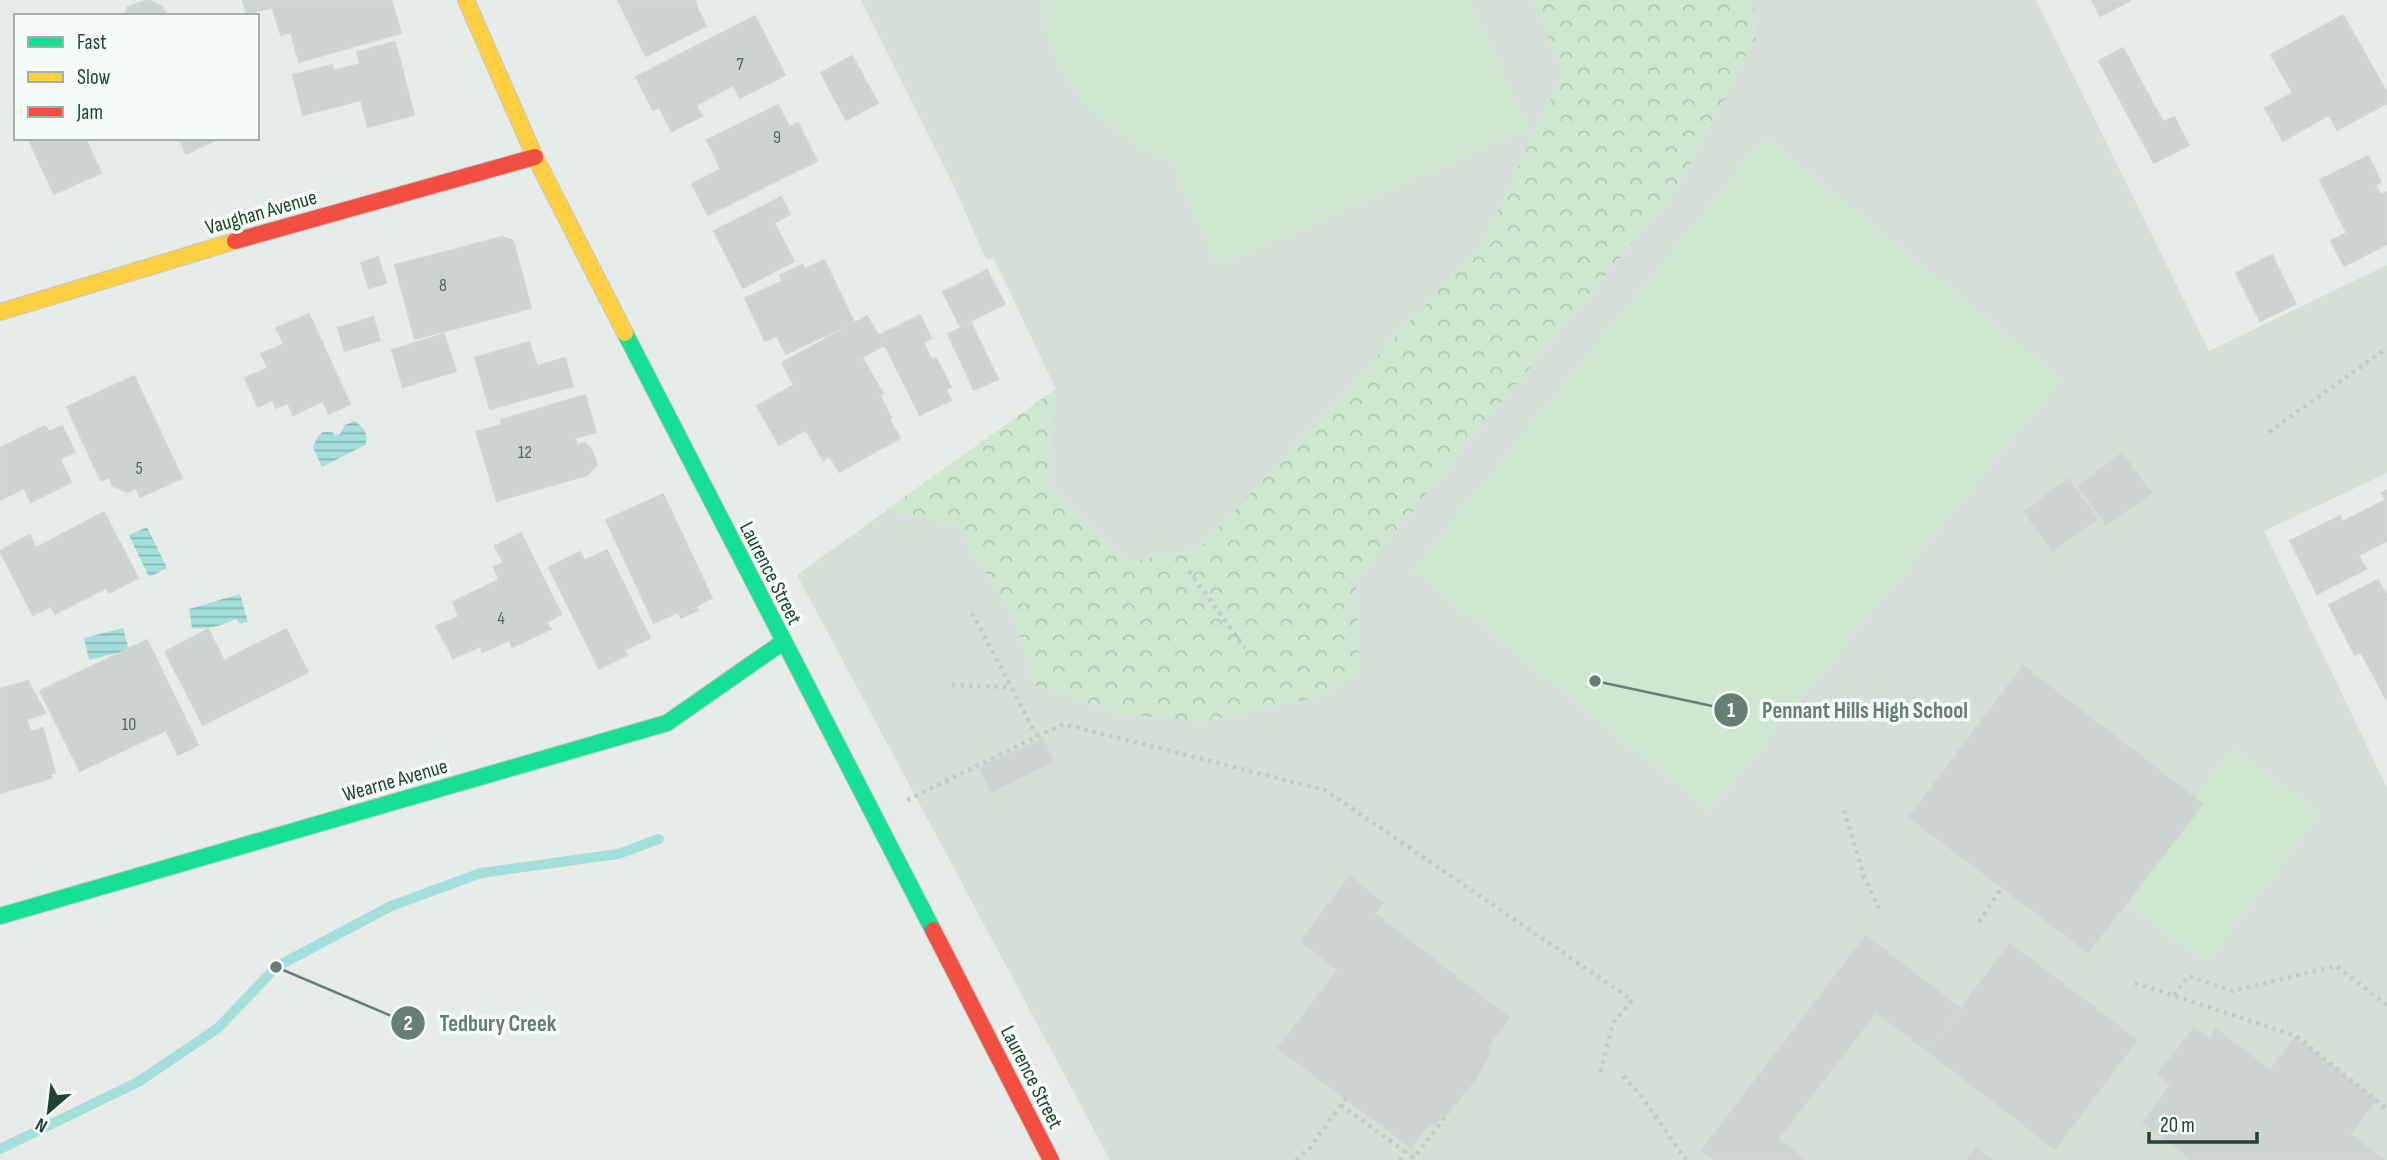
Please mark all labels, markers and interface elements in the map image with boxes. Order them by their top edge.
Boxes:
legend [14,14,259,140]
text: Fast [77,30,107,55]
house number: 7 [736,54,744,75]
text: Slow [77,65,111,90]
text: Jam [76,100,103,125]
house number: 9 [773,127,781,148]
street label: Vaughan Avenue [203,185,320,240]
house number: 8 [439,275,447,296]
house number: 12 [518,442,532,463]
house number: 5 [135,458,143,479]
street label: Laurence Street [734,518,807,629]
house number: 4 [497,608,505,629]
callout: Pennant Hills High School [1713,688,1982,732]
text: Pennant Hills High School [1762,697,1968,725]
text: 1 [1727,698,1735,723]
house number: 10 [122,714,136,735]
street label: Wearne Avenue [340,754,450,807]
callout: Tedbury Creek [391,1001,571,1045]
text: Tedbury Creek [440,1010,557,1038]
text: 2 [403,1011,413,1036]
street label: Laurence Street [995,1022,1068,1133]
north arrow [14,1076,84,1146]
scale bar [2149,1100,2258,1144]
text: N [32,1112,52,1137]
text: 20 m [2160,1113,2195,1138]

